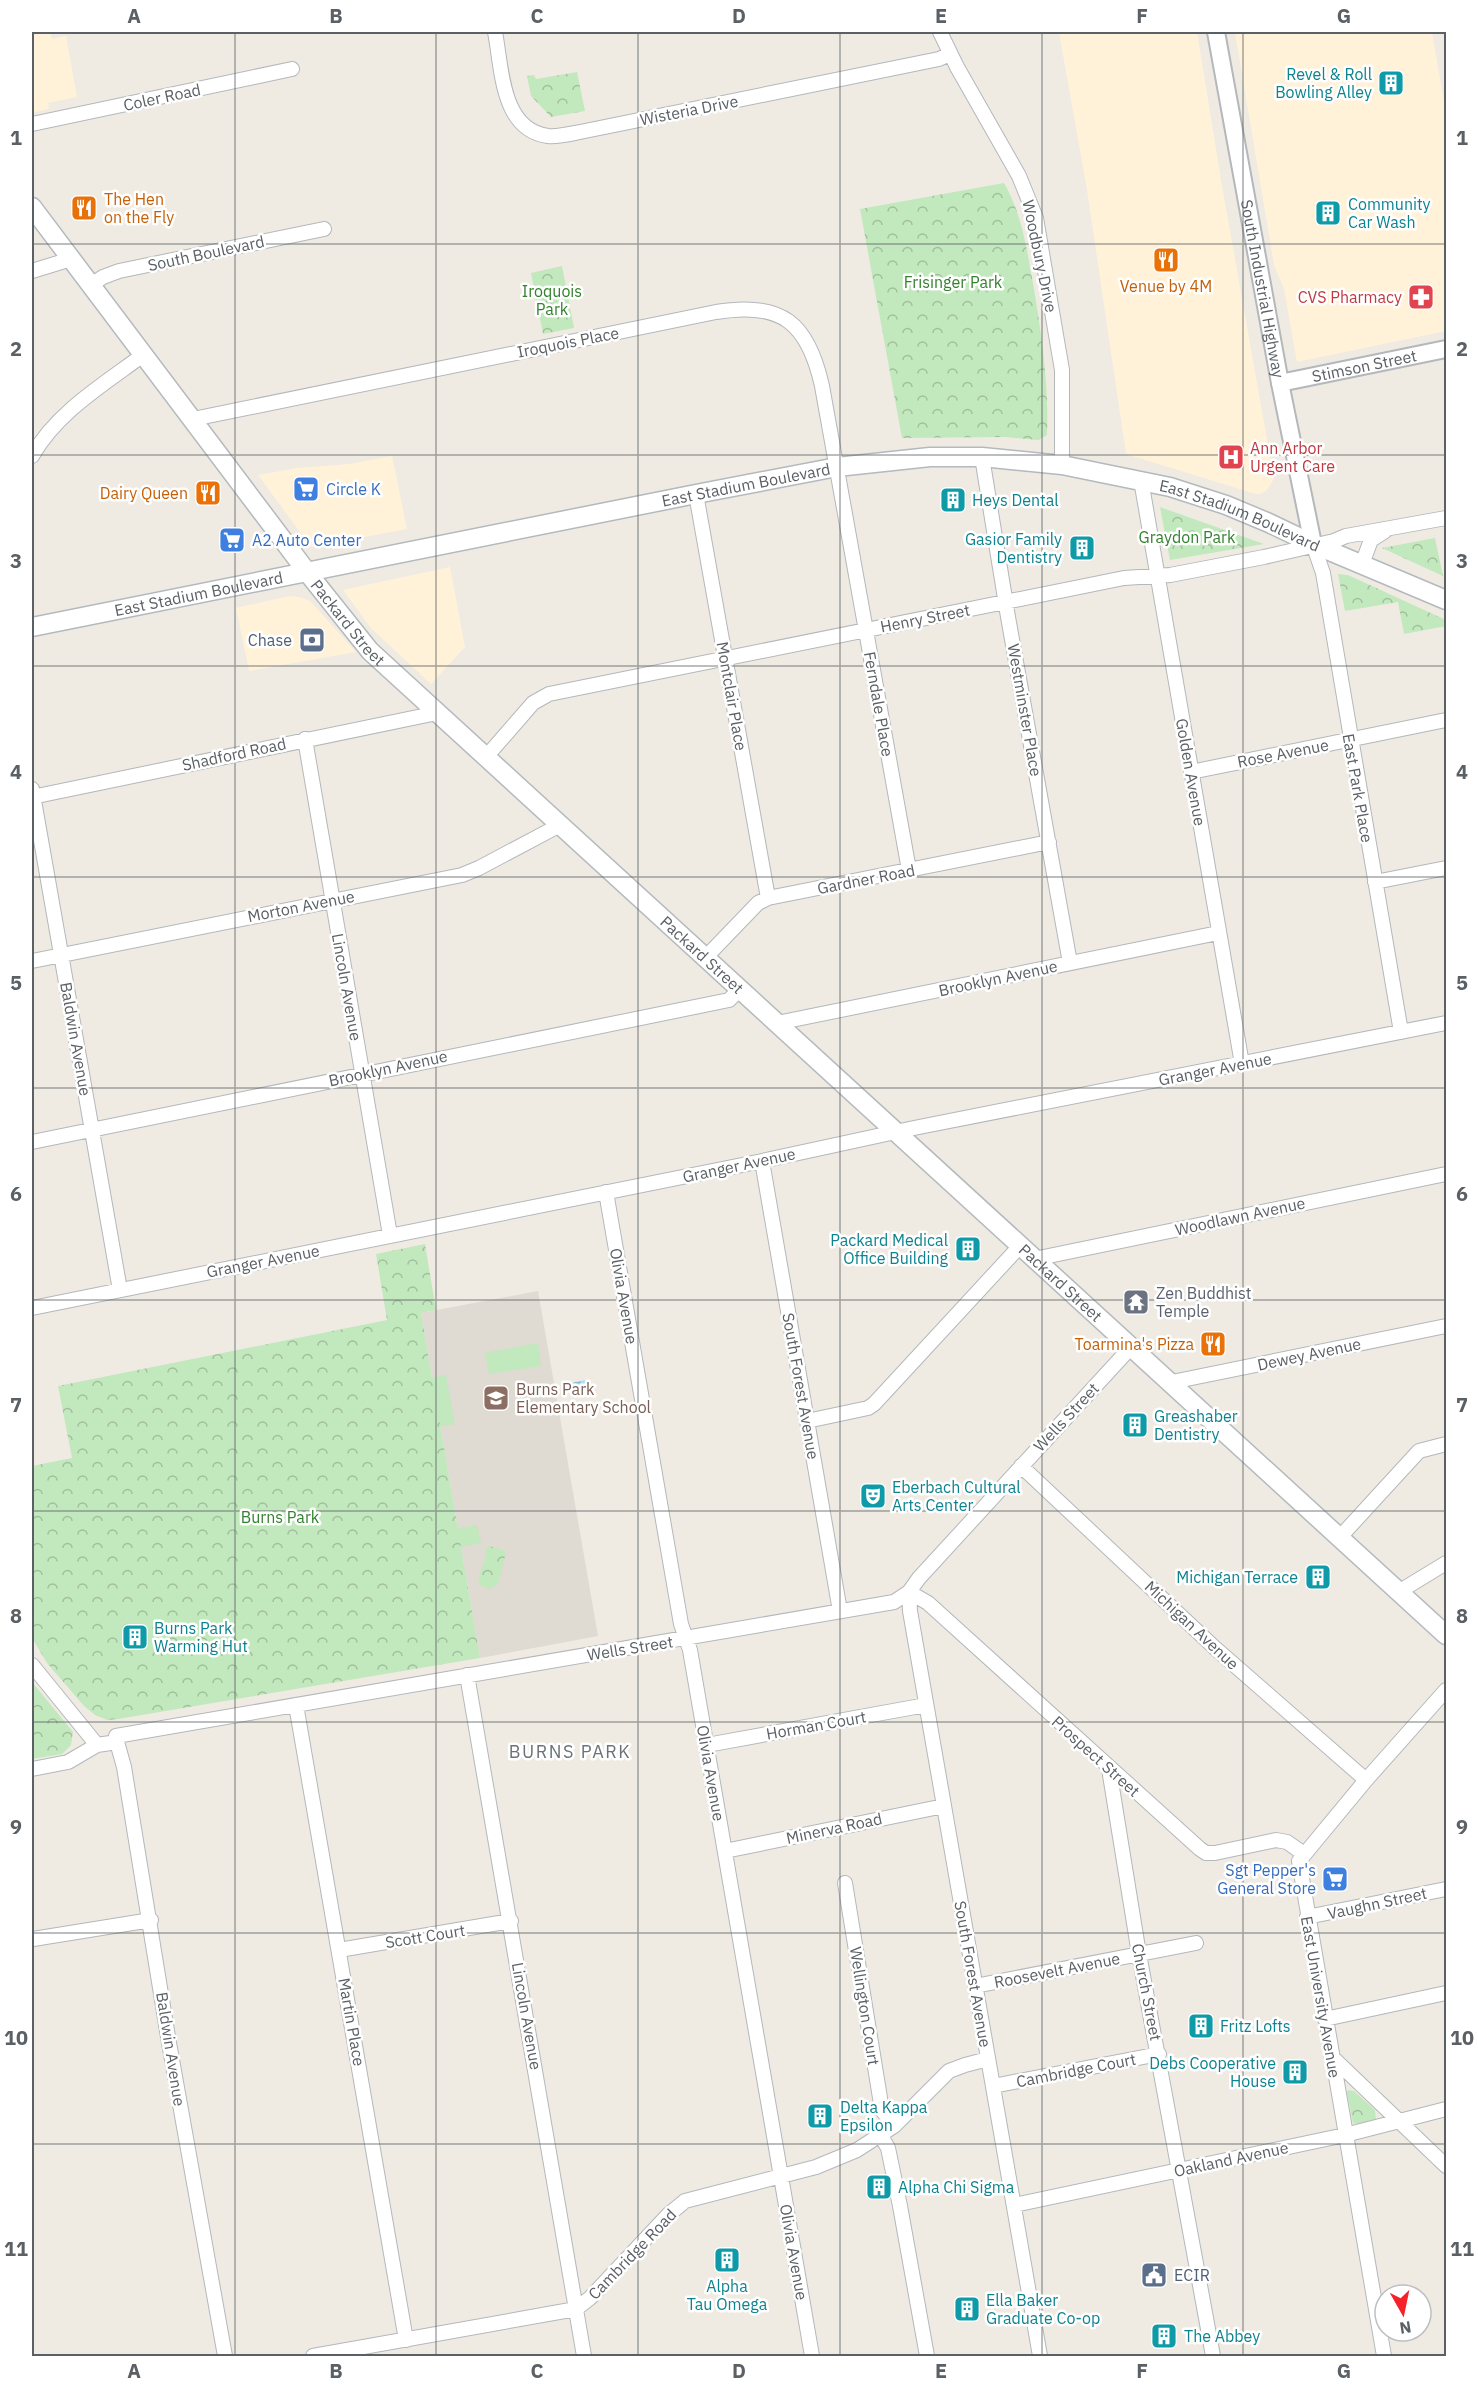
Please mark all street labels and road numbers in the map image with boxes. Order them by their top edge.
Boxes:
street label: Coler Road [122,79,202,115]
street label: Wisteria Drive [638,91,740,129]
street label: Woodbury Drive [1018,198,1062,314]
street label: South Industrial Highway [1237,198,1289,380]
street label: South Boulevard [146,231,266,275]
street label: Iroquois Place [515,322,621,362]
street label: Stimson Street [1310,345,1418,386]
street label: East Stadium Boulevard [660,458,832,511]
street label: East Stadium Boulevard [1158,475,1323,556]
street label: East Stadium Boulevard [113,567,285,620]
street label: Packard Street [307,575,389,670]
street label: Henry Street [878,600,972,636]
street label: Montclair Place [713,640,751,752]
street label: Westminster Place [1004,642,1047,778]
street label: Ferndale Place [860,650,898,758]
street label: Golden Avenue [1172,717,1210,828]
street label: East Park Place [1339,732,1377,844]
street label: Shadford Road [180,733,288,775]
street label: Rose Avenue [1236,734,1331,772]
street label: Gardner Road [815,860,917,898]
street label: Morton Avenue [246,886,356,926]
street label: Packard Street [656,912,748,998]
street label: Lincoln Avenue [328,932,366,1042]
street label: Brooklyn Avenue [937,956,1059,1000]
street label: Baldwin Avenue [56,981,96,1098]
street label: Brooklyn Avenue [327,1046,449,1090]
street label: Granger Avenue [1157,1048,1273,1090]
street label: Granger Avenue [681,1143,797,1187]
street label: Woodlawn Avenue [1173,1192,1307,1240]
street label: Granger Avenue [205,1240,321,1282]
street label: Packard Street [1015,1240,1106,1326]
street label: Olivia Avenue [606,1246,642,1346]
street label: South Forest Avenue [778,1311,824,1461]
street label: Dewey Avenue [1255,1333,1363,1375]
street label: Wells Street [1029,1378,1103,1456]
street label: Michigan Avenue [1141,1576,1243,1674]
street label: Wells Street [586,1631,674,1665]
street label: Horman Court [764,1706,868,1744]
street label: Prospect Street [1048,1711,1144,1801]
street label: Olivia Avenue [693,1723,729,1823]
street label: Minerva Road [784,1808,884,1848]
street label: Vaughn Street [1325,1883,1429,1923]
street label: South Forest Avenue [950,1899,996,2049]
street label: East University Avenue [1297,1915,1345,2080]
street label: Scott Court [384,1920,466,1952]
street label: Church Street [1128,1942,1166,2042]
street label: Wellington Court [846,1945,884,2067]
street label: Roosevelt Avenue [992,1948,1122,1992]
street label: Lincoln Avenue [508,1961,546,2071]
street label: Martin Place [334,1976,370,2068]
street label: Baldwin Avenue [152,1991,190,2108]
street label: Cambridge Court [1015,2049,1137,2091]
street label: Oakland Avenue [1172,2137,1290,2181]
street label: Olivia Avenue [776,2202,812,2302]
street label: Cambridge Road [584,2204,680,2304]

